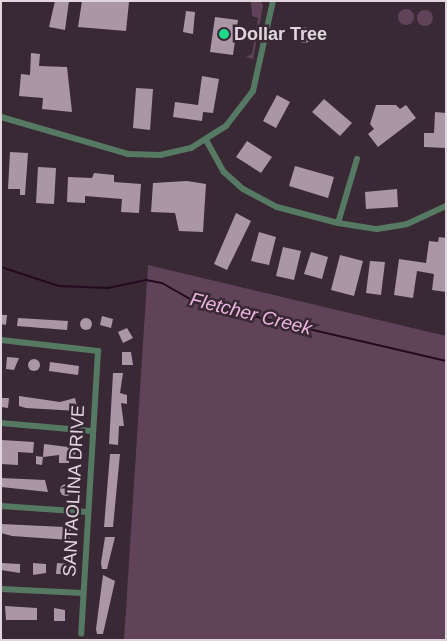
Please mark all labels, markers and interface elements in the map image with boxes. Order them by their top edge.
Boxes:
place label: Dollar Tree [234,23,327,45]
marker: Dollar Tree [218,28,230,40]
water label: Fletcher Creek [188,288,314,340]
street label: SANTAOLINA DRIVE [59,404,89,578]

